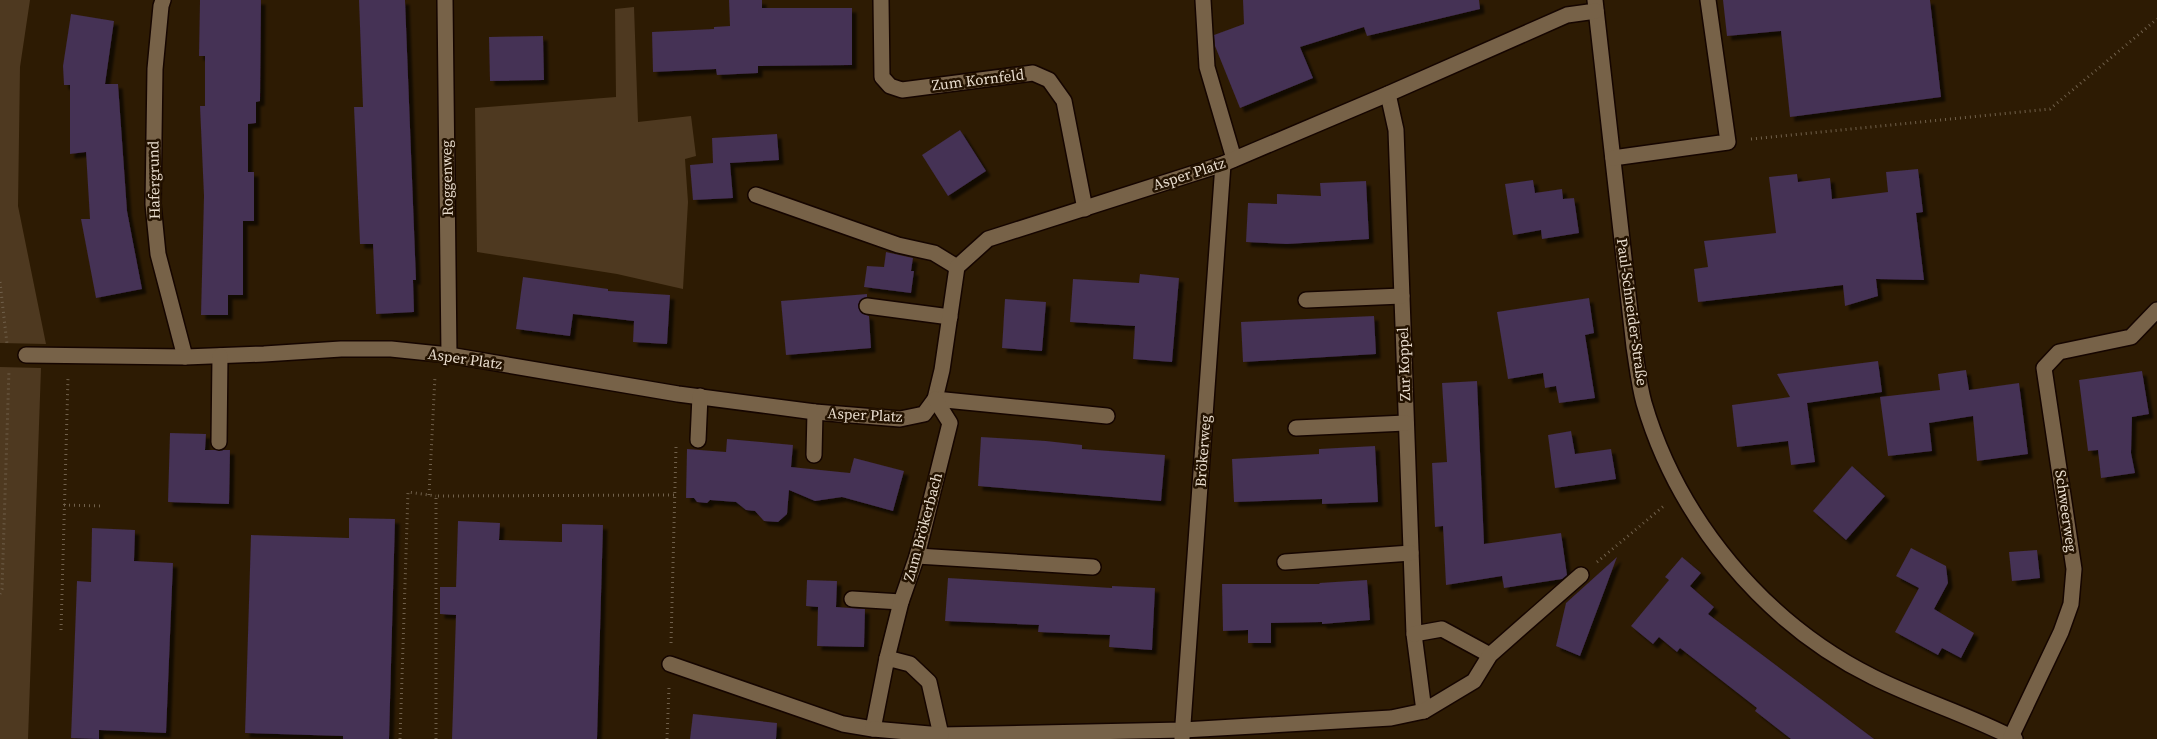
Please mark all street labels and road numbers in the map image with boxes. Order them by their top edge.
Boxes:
street label: Zum Kornfeld [931,63,1026,96]
street label: Hafergrund [142,140,165,219]
street label: Roggenweg [435,140,458,216]
street label: Asper Platz [1150,152,1228,195]
street label: Paul-Schneider-Straße [1612,237,1653,387]
street label: Zur Koppel [1392,326,1415,401]
street label: Asper Platz [426,343,504,374]
street label: Asper Platz [827,402,903,427]
street label: Brökerweg [1190,414,1216,488]
street label: Schweerweg [2050,468,2083,554]
street label: Zum Brökerbach [898,470,947,584]

